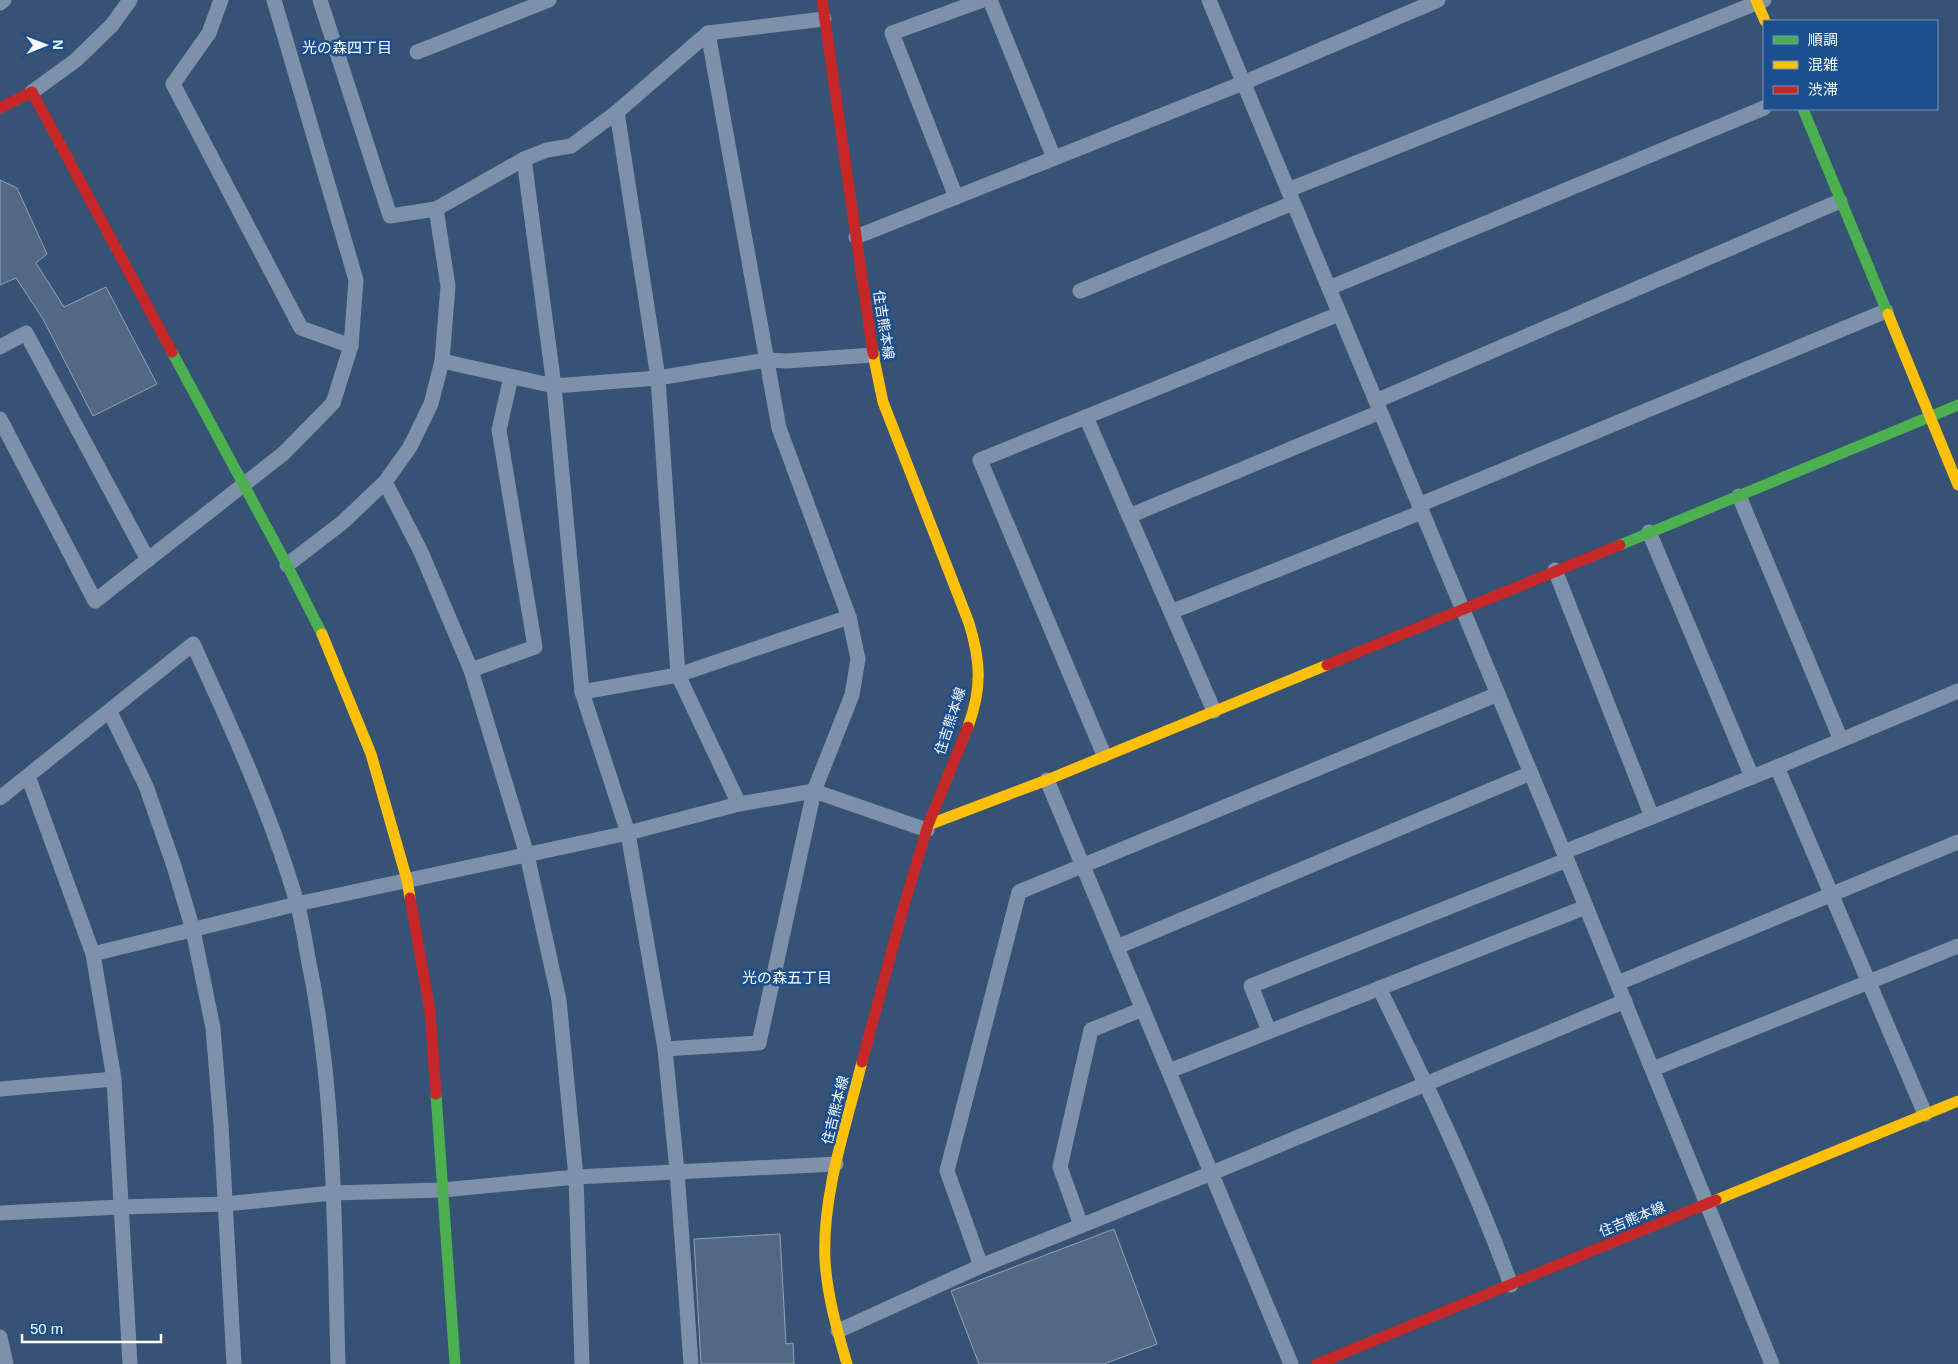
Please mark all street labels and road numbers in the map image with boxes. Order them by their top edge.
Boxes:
street label: 住吉熊本線 [871,289,897,361]
street label: 住吉熊本線 [932,685,968,757]
street label: 住吉熊本線 [819,1074,851,1146]
street label: 住吉熊本線 [1597,1198,1667,1240]

